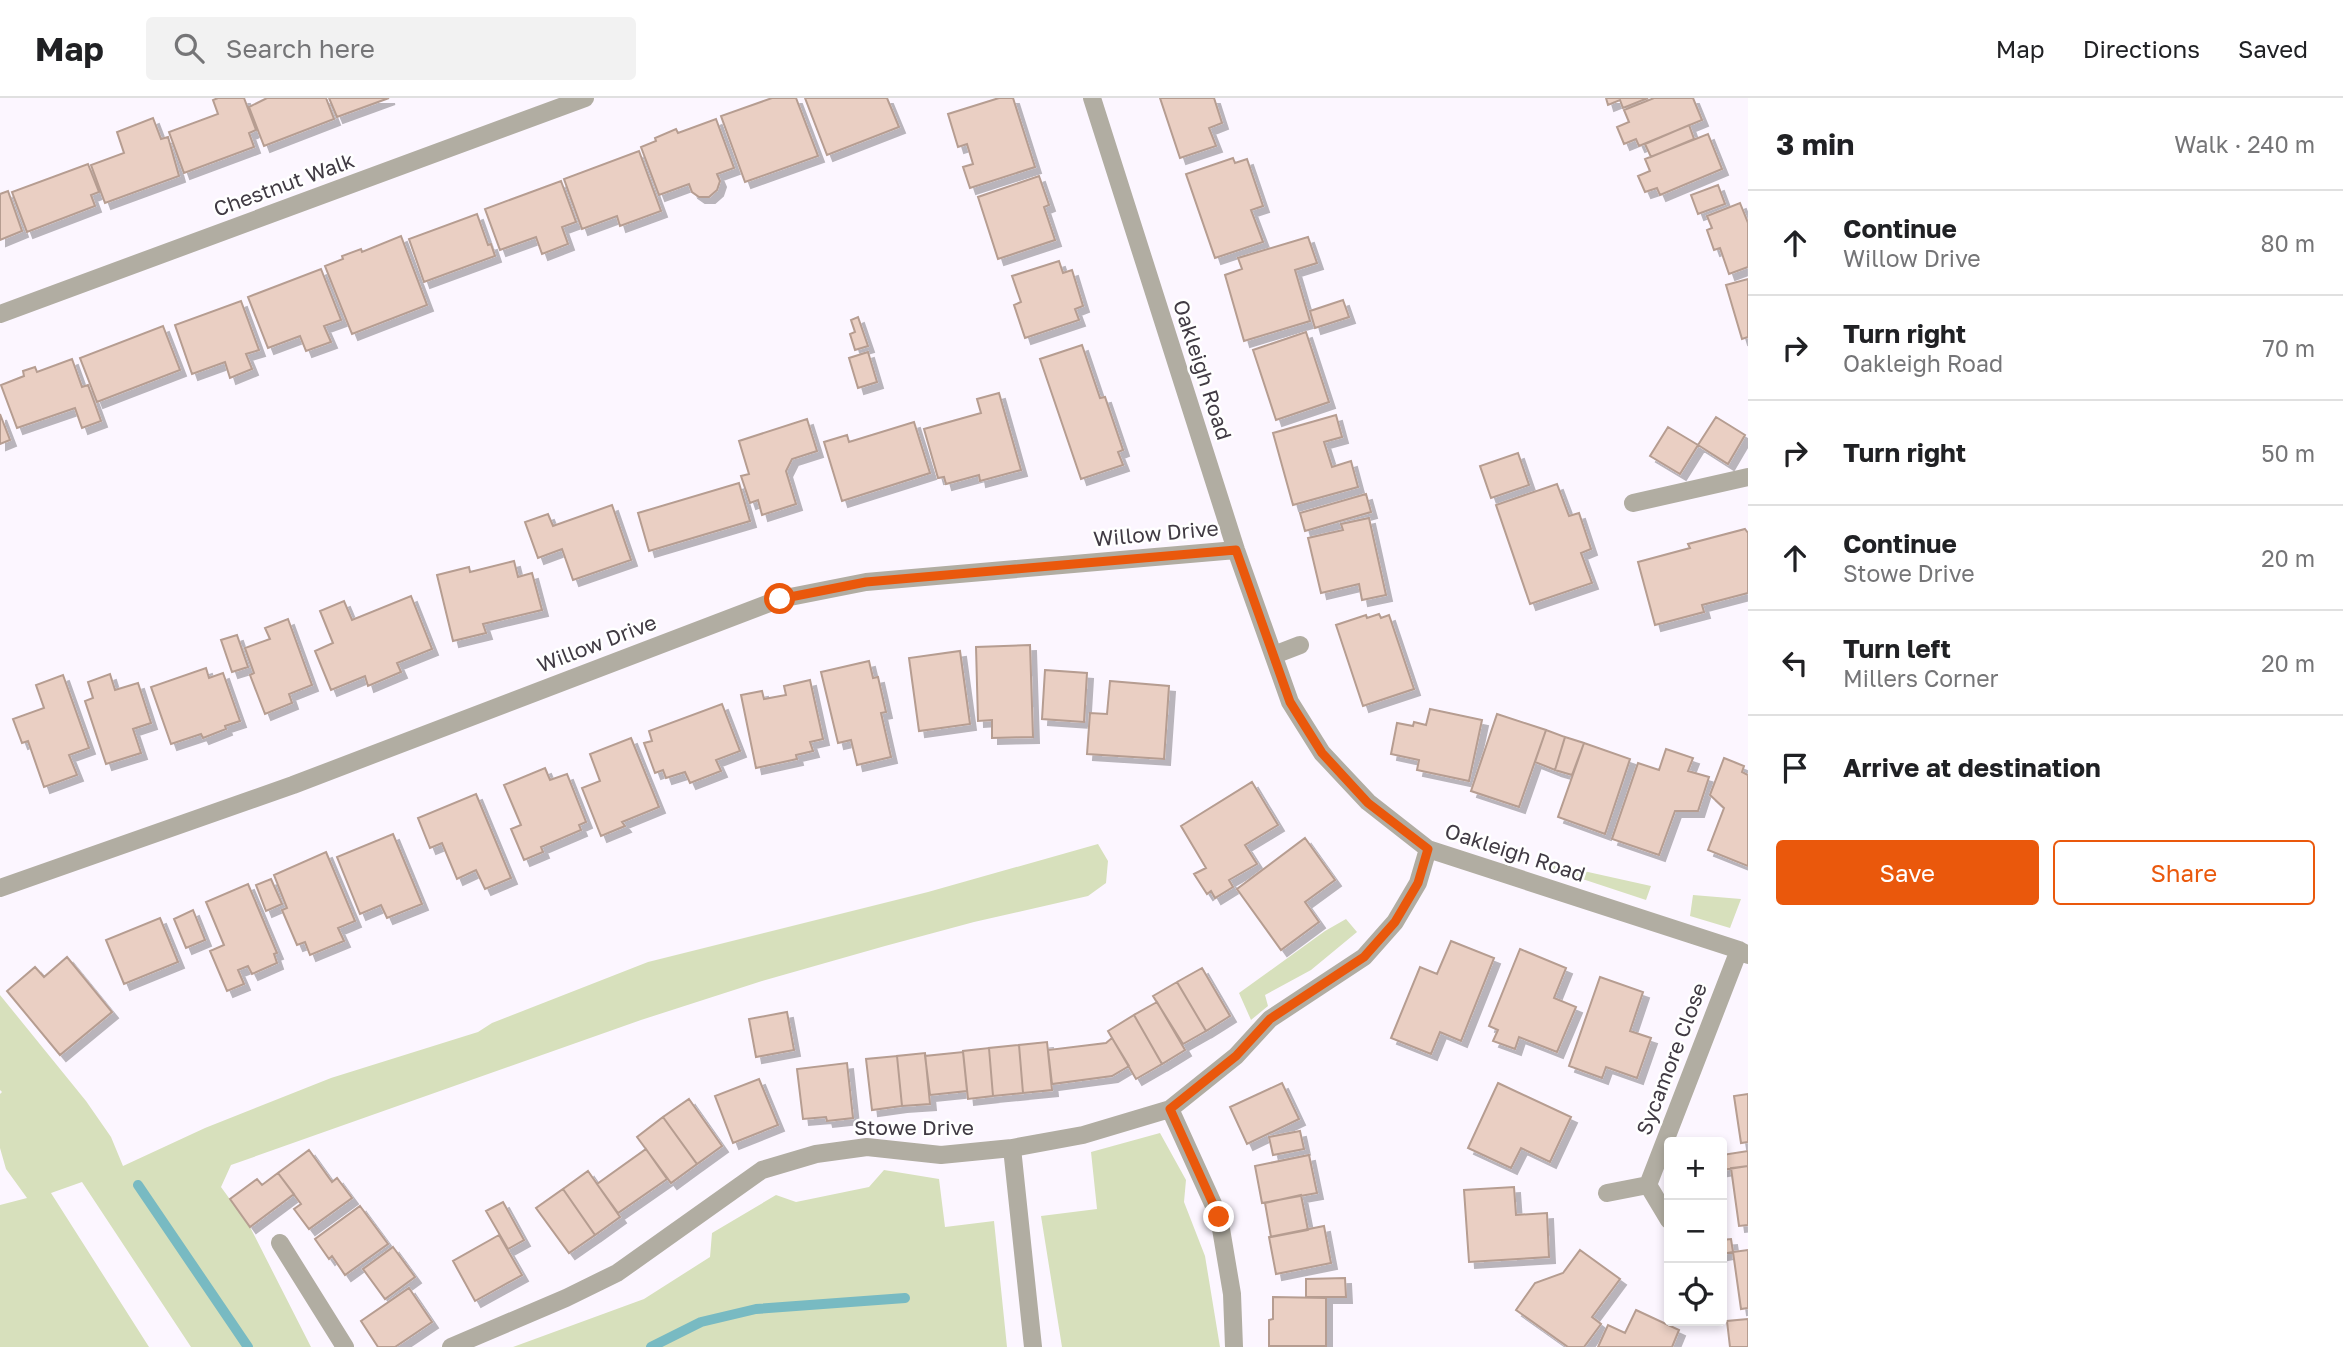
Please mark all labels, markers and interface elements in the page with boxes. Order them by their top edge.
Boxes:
search box [146,17,636,80]
text: Map [35,29,104,68]
icon: search [170,29,208,67]
text: Search here [226,33,375,64]
text: Map [1996,34,2045,63]
text: Directions [2083,34,2200,63]
text: Saved [2238,34,2308,63]
text: 3 min [1776,126,1854,162]
text: Walk · 240 m [2174,130,2315,158]
street label: Chestnut Walk [210,146,358,222]
text: Continue [1843,213,1957,244]
icon: ahead [1776,224,1814,262]
text: 80 m [2261,229,2315,257]
text: Willow Drive [1843,244,1981,272]
street label: Oakleigh Road [1168,296,1238,443]
text: Turn right [1843,318,1966,349]
icon: right [1776,329,1814,367]
text: 70 m [2262,334,2315,362]
text: Oakleigh Road [1843,349,2003,377]
icon: right [1776,434,1814,472]
text: Turn right [1843,437,1966,468]
text: 50 m [2261,439,2315,467]
street label: Willow Drive [1092,515,1220,551]
text: Continue [1843,528,1957,559]
icon: ahead [1776,539,1814,577]
text: 20 m [2261,544,2315,572]
text: Stowe Drive [1843,559,1975,587]
route start [764,583,795,614]
street label: Willow Drive [533,608,660,678]
text: Turn left [1843,633,1951,664]
icon: left [1776,644,1814,682]
text: 20 m [2261,649,2315,677]
text: Millers Corner [1843,664,1999,692]
icon: arrive [1776,749,1814,787]
text: Arrive at destination [1843,752,2101,783]
street label: Oakleigh Road [1442,817,1589,887]
button: Save [1776,840,2039,905]
button: Share [2053,840,2315,905]
street label: Sycamore Close [1630,979,1712,1139]
street label: Stowe Drive [854,1114,974,1140]
map controls [1664,1137,1727,1326]
button: + [1664,1137,1727,1200]
button: − [1664,1200,1727,1263]
route end [1203,1201,1234,1232]
button: locate [1664,1263,1727,1326]

